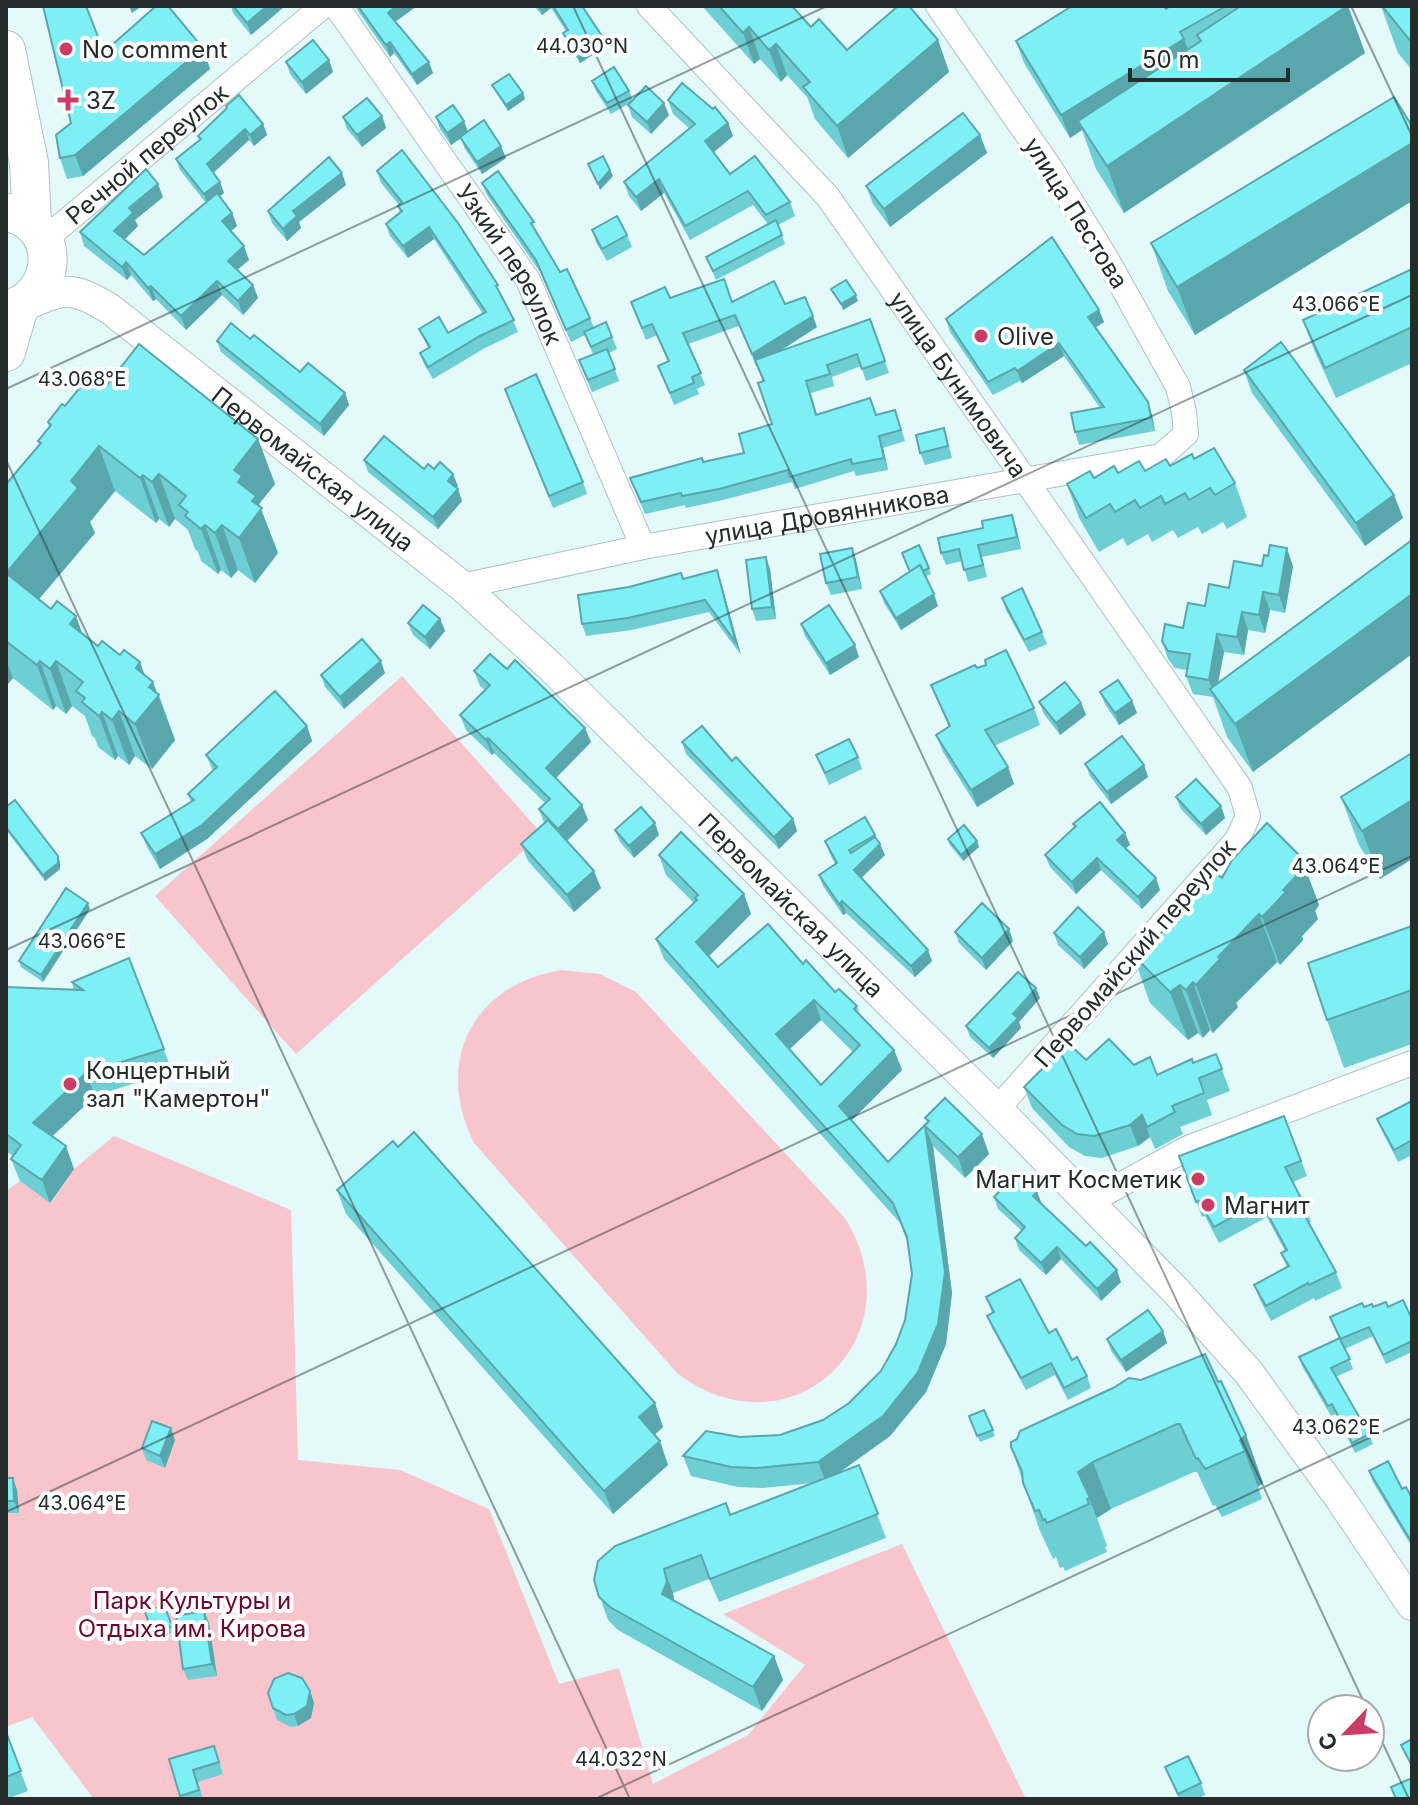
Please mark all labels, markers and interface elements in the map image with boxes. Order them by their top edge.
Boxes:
scale bar [1130,32,1288,82]
text: 44.030°N [536,34,628,58]
place label: No comment [82,35,228,64]
marker: No comment [57,40,75,58]
text: 50 m [1142,45,1200,74]
street label: Речной переулок [60,78,234,230]
place label: 3Z [86,86,116,115]
marker: 3Z [57,89,79,111]
street label: улица Пестова [1018,132,1134,294]
street label: Узкий переулок [451,178,569,349]
street label: улица Бунимовича [884,286,1033,483]
text: 43.066°E [1292,292,1380,316]
place label: Olive [997,322,1054,351]
marker: Olive [972,327,990,345]
text: 43.068°E [38,367,126,391]
street label: Первомайская улица [206,380,420,557]
street label: улица Дровянникова [703,479,951,550]
street label: Первомайская улица [693,807,890,1003]
street label: Первомайский переулок [1028,833,1242,1073]
text: 43.064°E [1292,854,1380,878]
text: 43.066°E [38,929,126,953]
place label: Концертный зал "Камертон" [86,1056,270,1113]
marker: Концертный зал "Камертон" [61,1075,79,1093]
place label: Магнит Косметик [975,1165,1182,1194]
marker: Магнит Косметик [1189,1170,1207,1188]
place label: Магнит [1224,1191,1310,1220]
marker: Магнит [1199,1196,1217,1214]
text: 43.062°E [1292,1415,1380,1439]
text: 43.064°E [38,1491,126,1515]
park label: Парк Культуры и Отдыха им. Кирова [78,1586,306,1643]
north arrow [1306,1693,1386,1773]
text: С [1313,1729,1343,1754]
text: 44.032°N [575,1747,667,1771]

